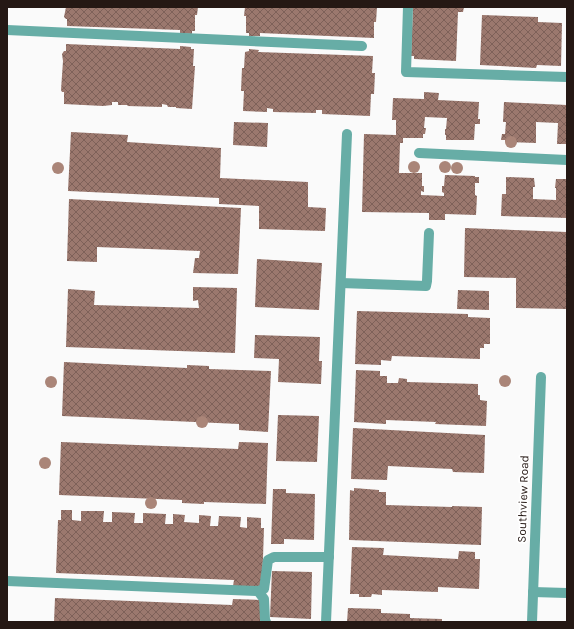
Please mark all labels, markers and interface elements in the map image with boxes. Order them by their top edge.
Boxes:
street label: Southview Road [514,455,532,543]

